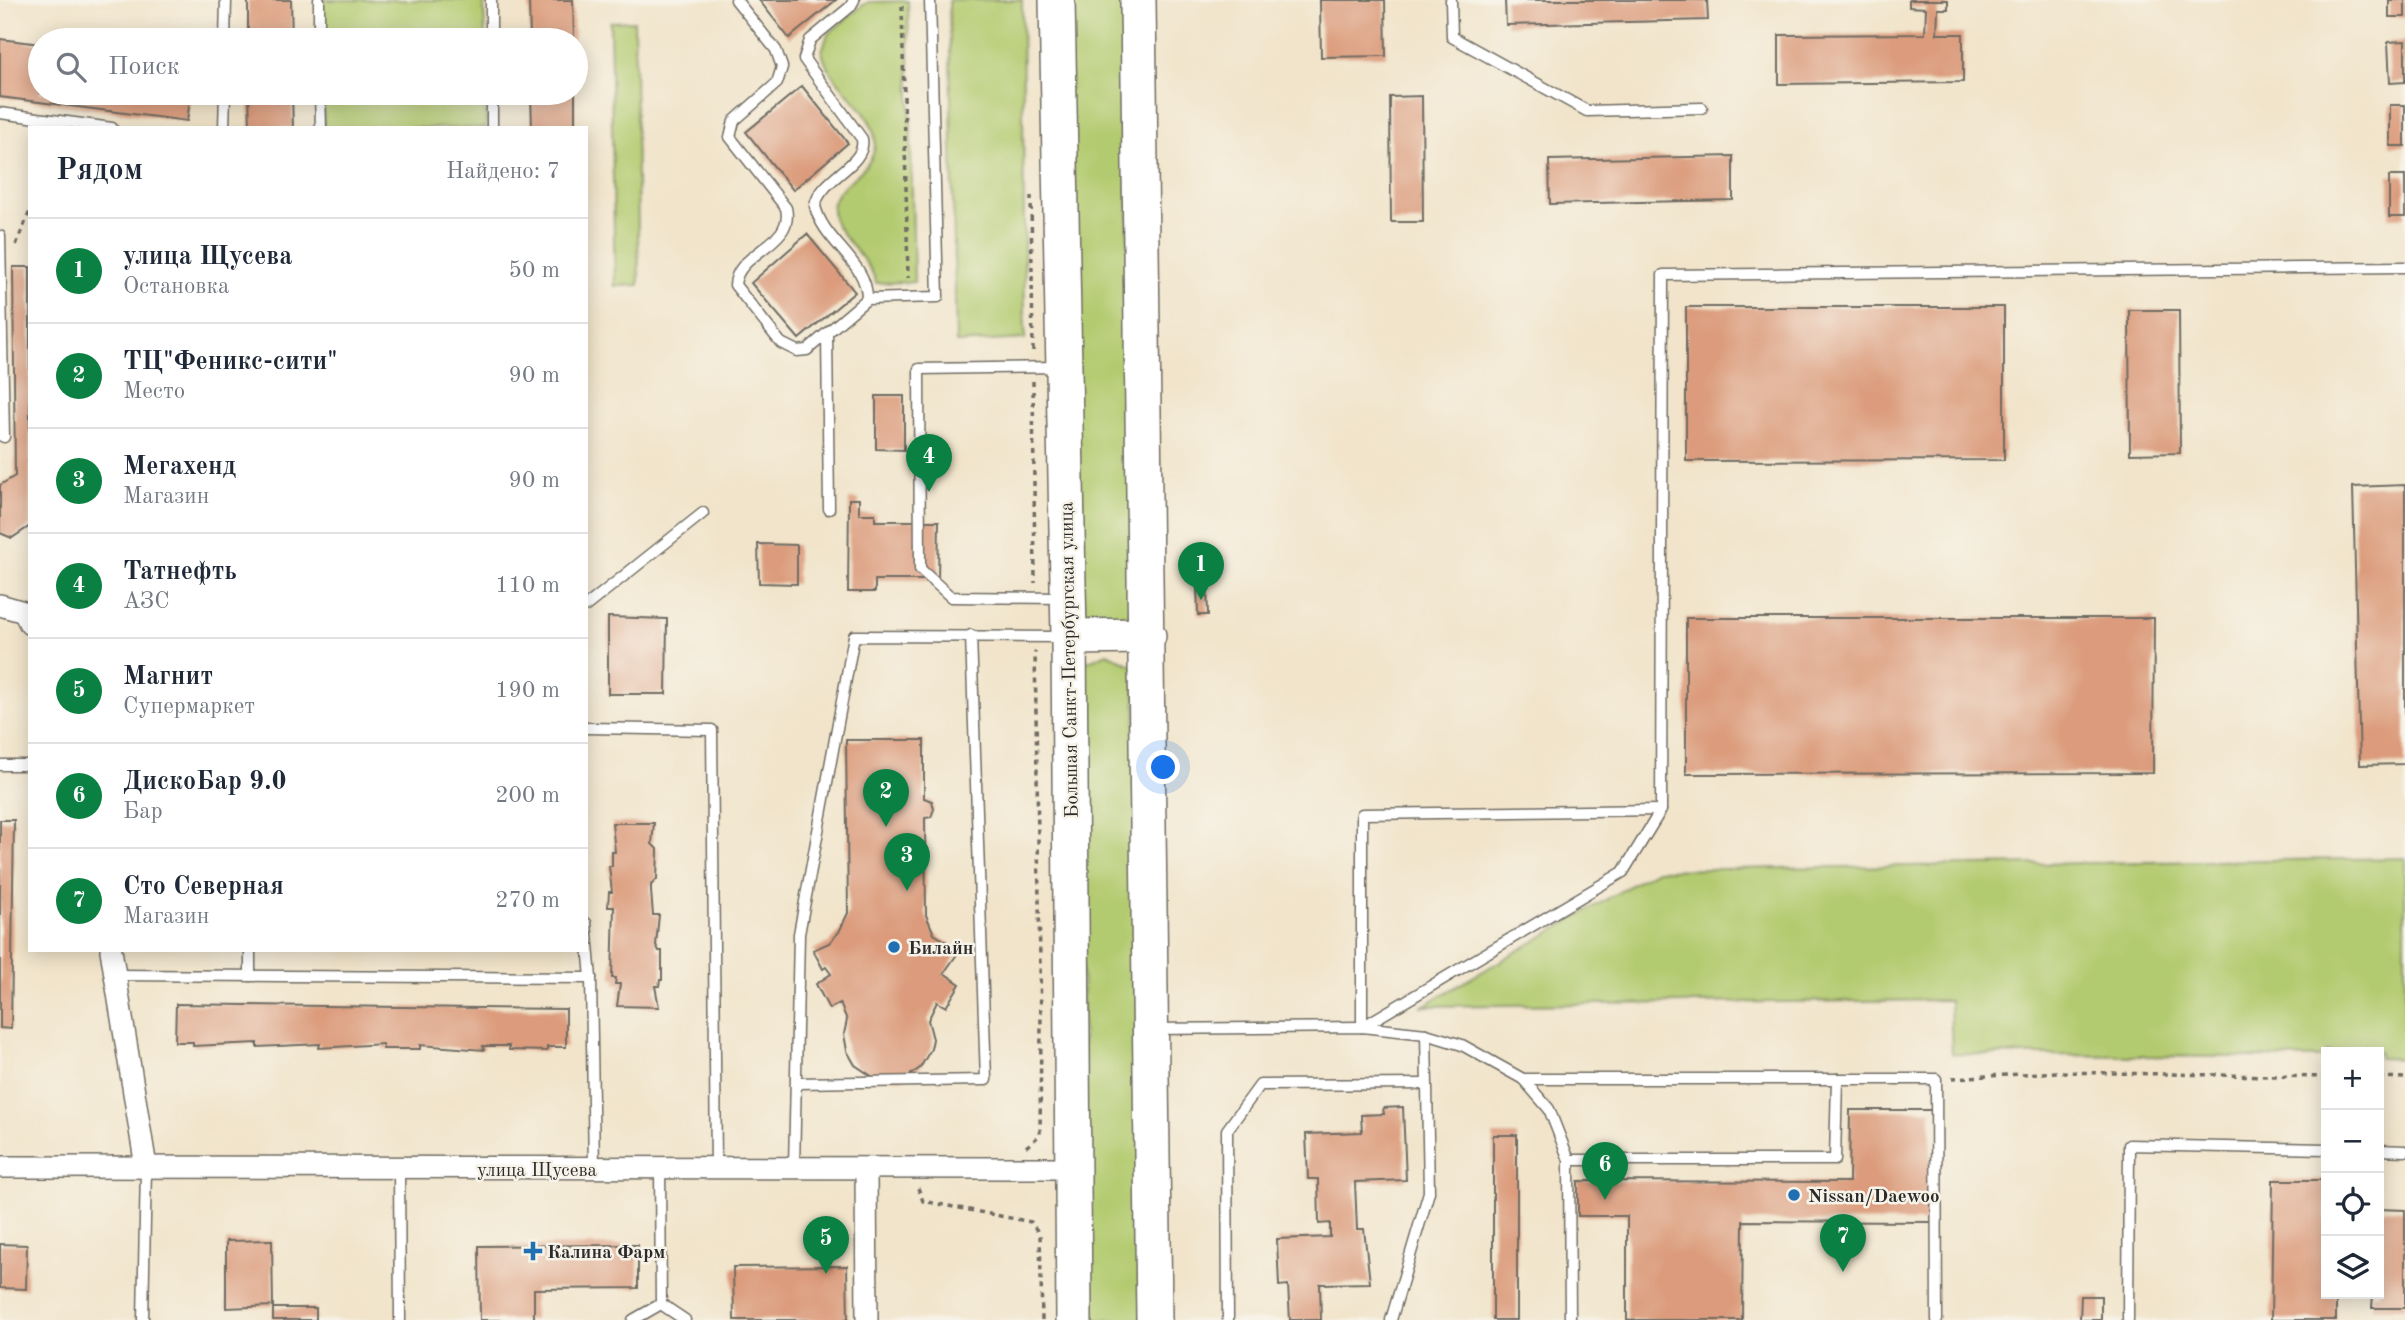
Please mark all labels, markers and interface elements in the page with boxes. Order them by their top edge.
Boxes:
search box [28,28,588,105]
icon: search [52,48,90,86]
text: Поиск [108,54,180,80]
text: Рядом [56,156,143,186]
text: Найдено: 7 [446,160,560,183]
text: улица Щусева [123,244,292,270]
text: 1 [72,259,86,282]
text: 50 m [509,259,560,282]
text: Остановка [123,275,229,298]
text: ТЦ"Феникс-сити" [123,349,338,375]
text: 2 [72,364,86,387]
text: 90 m [509,364,560,387]
text: Место [123,380,185,403]
pin: 4 [906,434,952,492]
text: Мегахенд [123,454,236,480]
text: 3 [72,469,86,492]
text: 90 m [509,469,560,492]
text: Магазин [123,485,209,508]
street label: Большая Санкт-Петербургская улица [1058,501,1083,818]
pin: 1 [1178,542,1224,600]
text: Татнефть [123,559,237,585]
text: 4 [72,574,86,597]
text: 110 m [495,574,560,597]
text: АЗС [123,590,170,613]
text: Магнит [123,664,213,690]
text: 5 [72,679,86,702]
text: 190 m [495,679,560,702]
text: Супермаркет [123,695,255,718]
your location [1146,750,1180,784]
text: ДискоБар 9.0 [123,769,287,795]
pin: 2 [863,769,909,827]
text: 6 [72,784,86,807]
text: 200 m [495,784,560,807]
text: Бар [123,800,163,823]
pin: 3 [884,833,930,891]
text: Сто Северная [123,874,284,900]
text: 7 [72,889,86,912]
text: 270 m [495,889,560,912]
text: Магазин [123,905,209,928]
marker: Билайн [886,939,902,955]
place label: Билайн [908,940,974,959]
map controls [2321,1047,2384,1299]
button: + [2321,1047,2384,1110]
button: − [2321,1110,2384,1173]
pin: 6 [1582,1142,1628,1200]
street label: улица Щусева [477,1162,597,1181]
button: locate [2321,1173,2384,1236]
marker: Nissan/Daewoo [1786,1187,1802,1203]
place label: Nissan/Daewoo [1808,1188,1940,1207]
pin: 7 [1820,1214,1866,1272]
pin: 5 [803,1216,849,1274]
button: layers [2321,1236,2384,1299]
marker: Калина Фарм [525,1243,541,1259]
place label: Калина Фарм [547,1244,666,1263]

